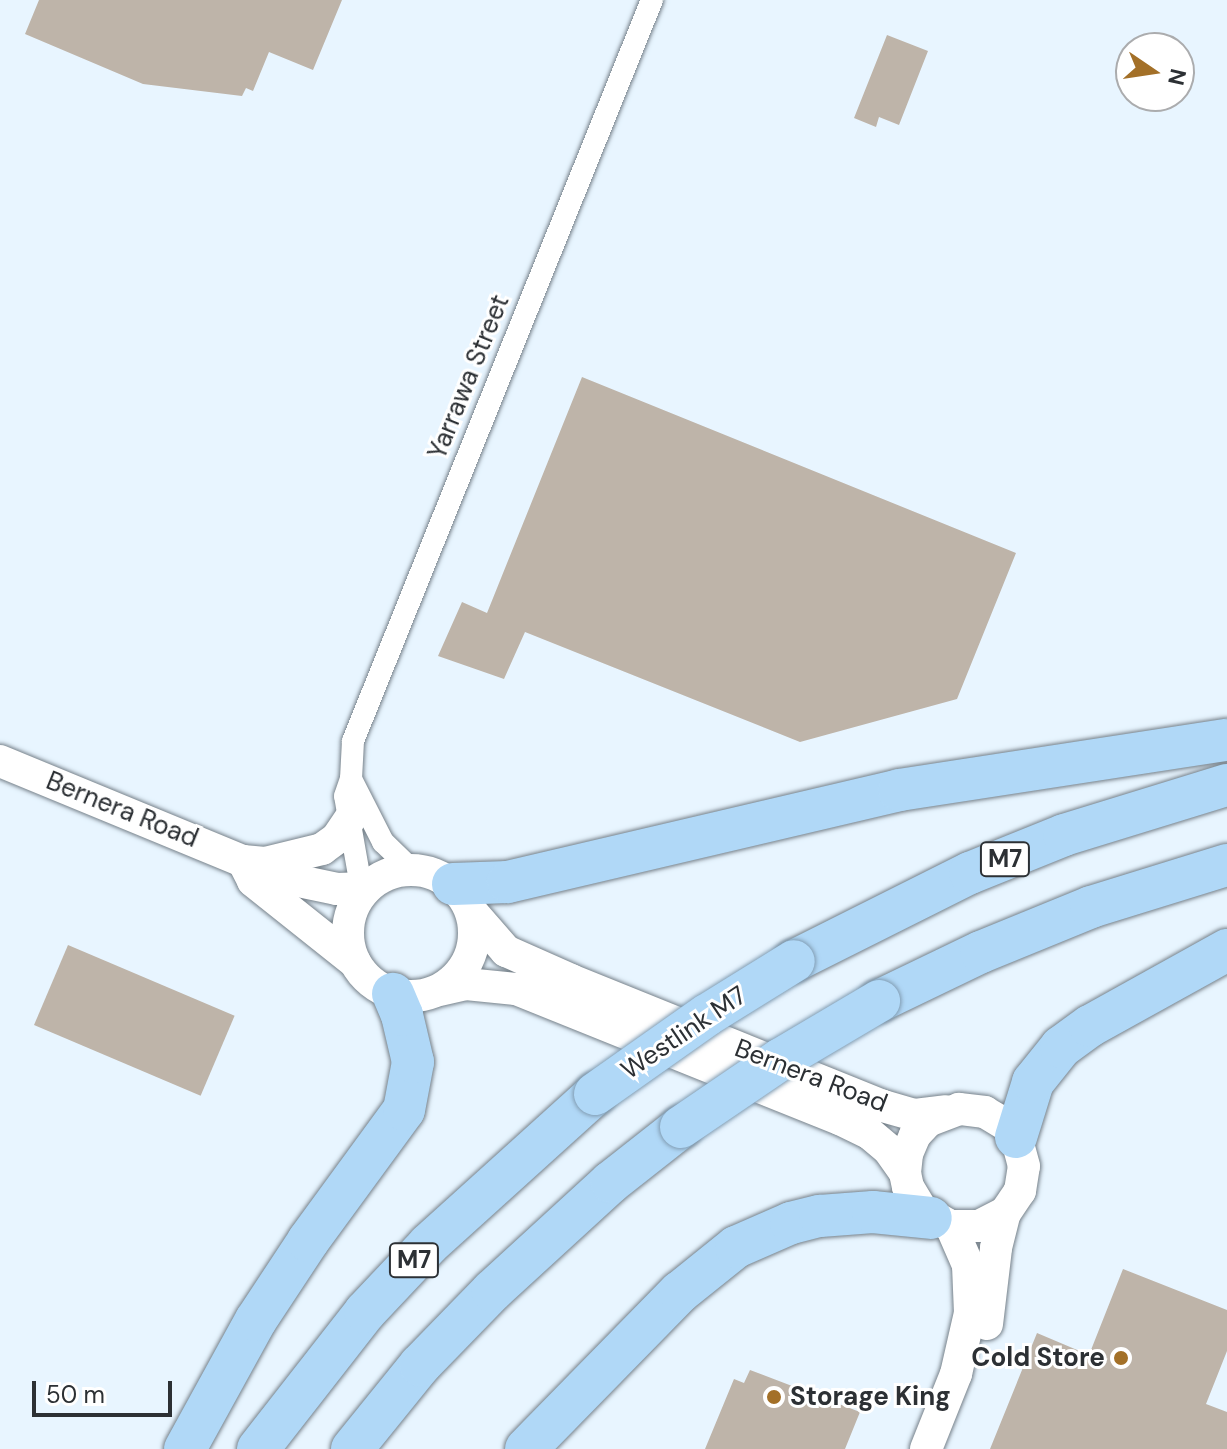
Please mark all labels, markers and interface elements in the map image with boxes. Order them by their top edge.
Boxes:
north arrow [1115,32,1195,112]
text: N [1161,66,1193,88]
street label: Yarrawa Street [422,290,516,464]
street label: Bernera Road [42,765,202,855]
road number: M7 [979,839,1031,879]
street label: Westlink M7 [616,980,752,1086]
street label: Bernera Road [730,1033,892,1119]
road number: M7 [388,1240,440,1280]
place label: Cold Store [971,1342,1105,1374]
marker: Cold Store [1112,1349,1130,1367]
scale bar [36,1365,176,1415]
text: 50 m [46,1379,105,1410]
place label: Storage King [790,1381,951,1413]
marker: Storage King [765,1388,783,1406]

